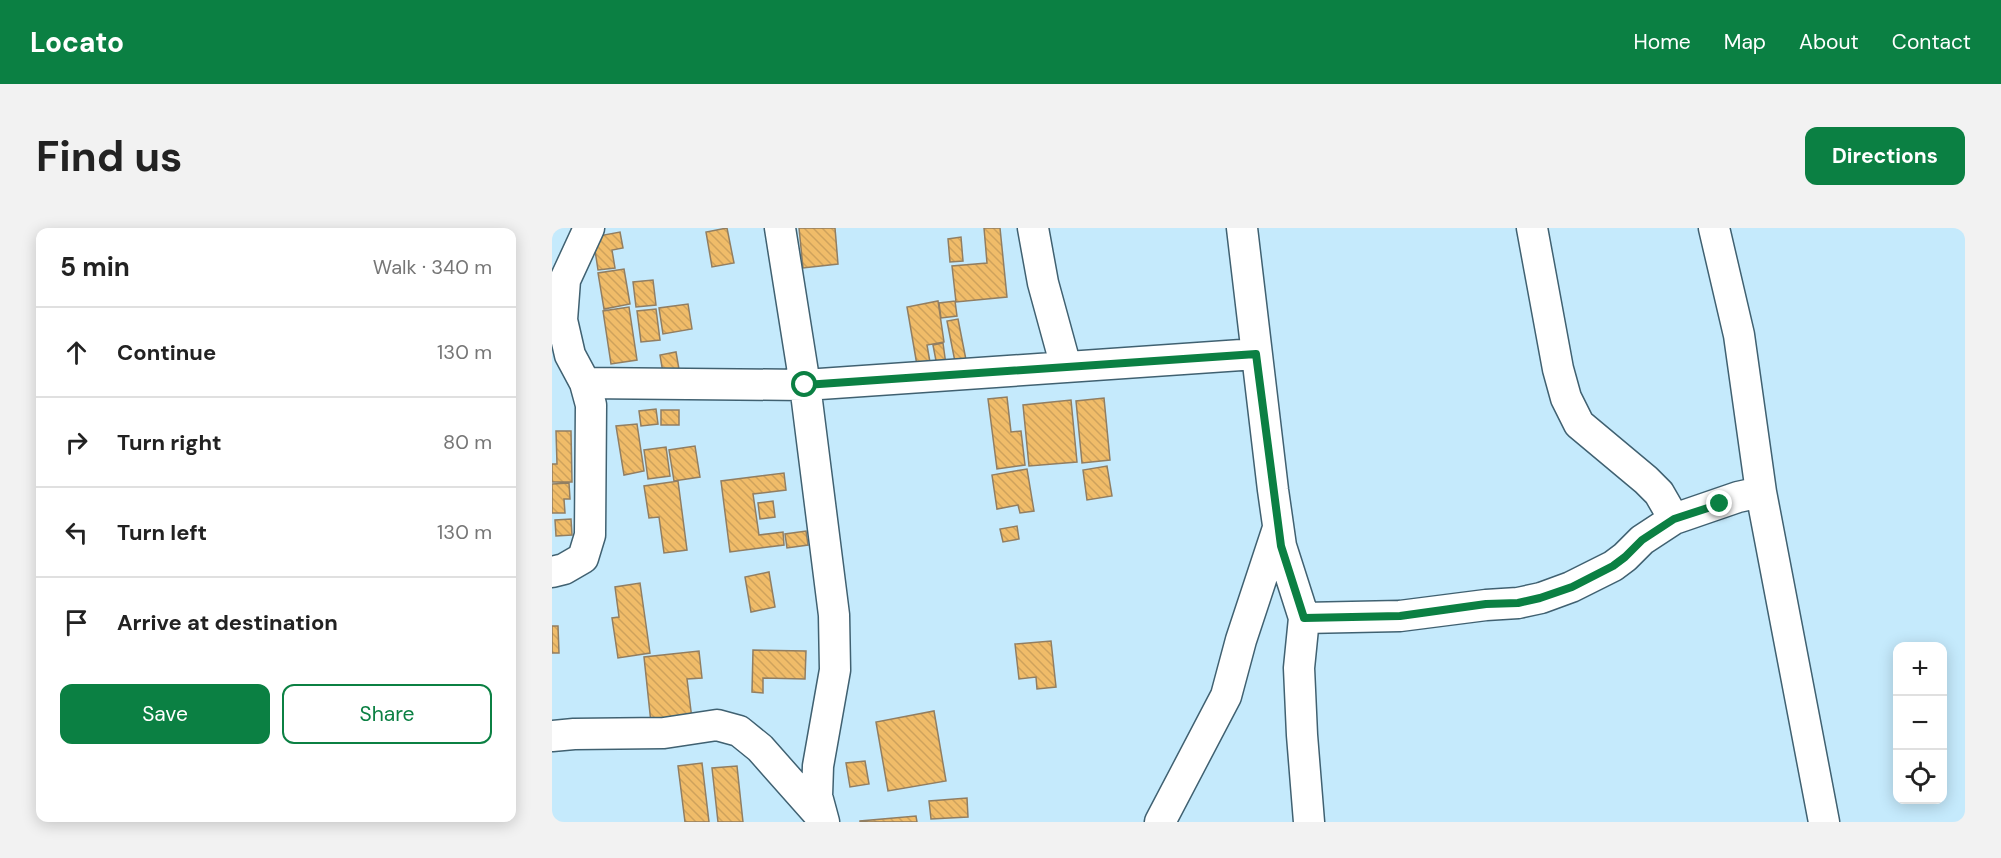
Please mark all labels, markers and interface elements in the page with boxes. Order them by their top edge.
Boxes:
text: Locato [30,24,124,61]
text: Home [1633,28,1691,56]
text: Map [1724,28,1766,56]
text: About [1799,28,1859,56]
text: Contact [1892,28,1971,56]
button: Directions [1805,127,1965,185]
text: Find us [36,129,182,184]
text: 5 min [60,250,130,284]
text: Walk · 340 m [373,254,492,280]
icon: ahead [60,336,93,369]
text: Continue [117,338,216,367]
text: 130 m [437,339,492,365]
route start [791,371,817,397]
icon: right [60,426,93,459]
text: Turn right [117,428,222,457]
text: 80 m [443,429,492,455]
route end [1706,490,1732,516]
icon: left [60,516,93,549]
text: Turn left [117,518,207,547]
text: 130 m [437,519,492,545]
icon: arrive [60,606,93,639]
text: Arrive at destination [117,608,338,637]
map controls [1893,642,1947,804]
button: + [1893,642,1947,696]
button: Save [60,684,270,744]
button: Share [282,684,492,744]
button: − [1893,696,1947,750]
button: locate [1893,750,1947,804]

